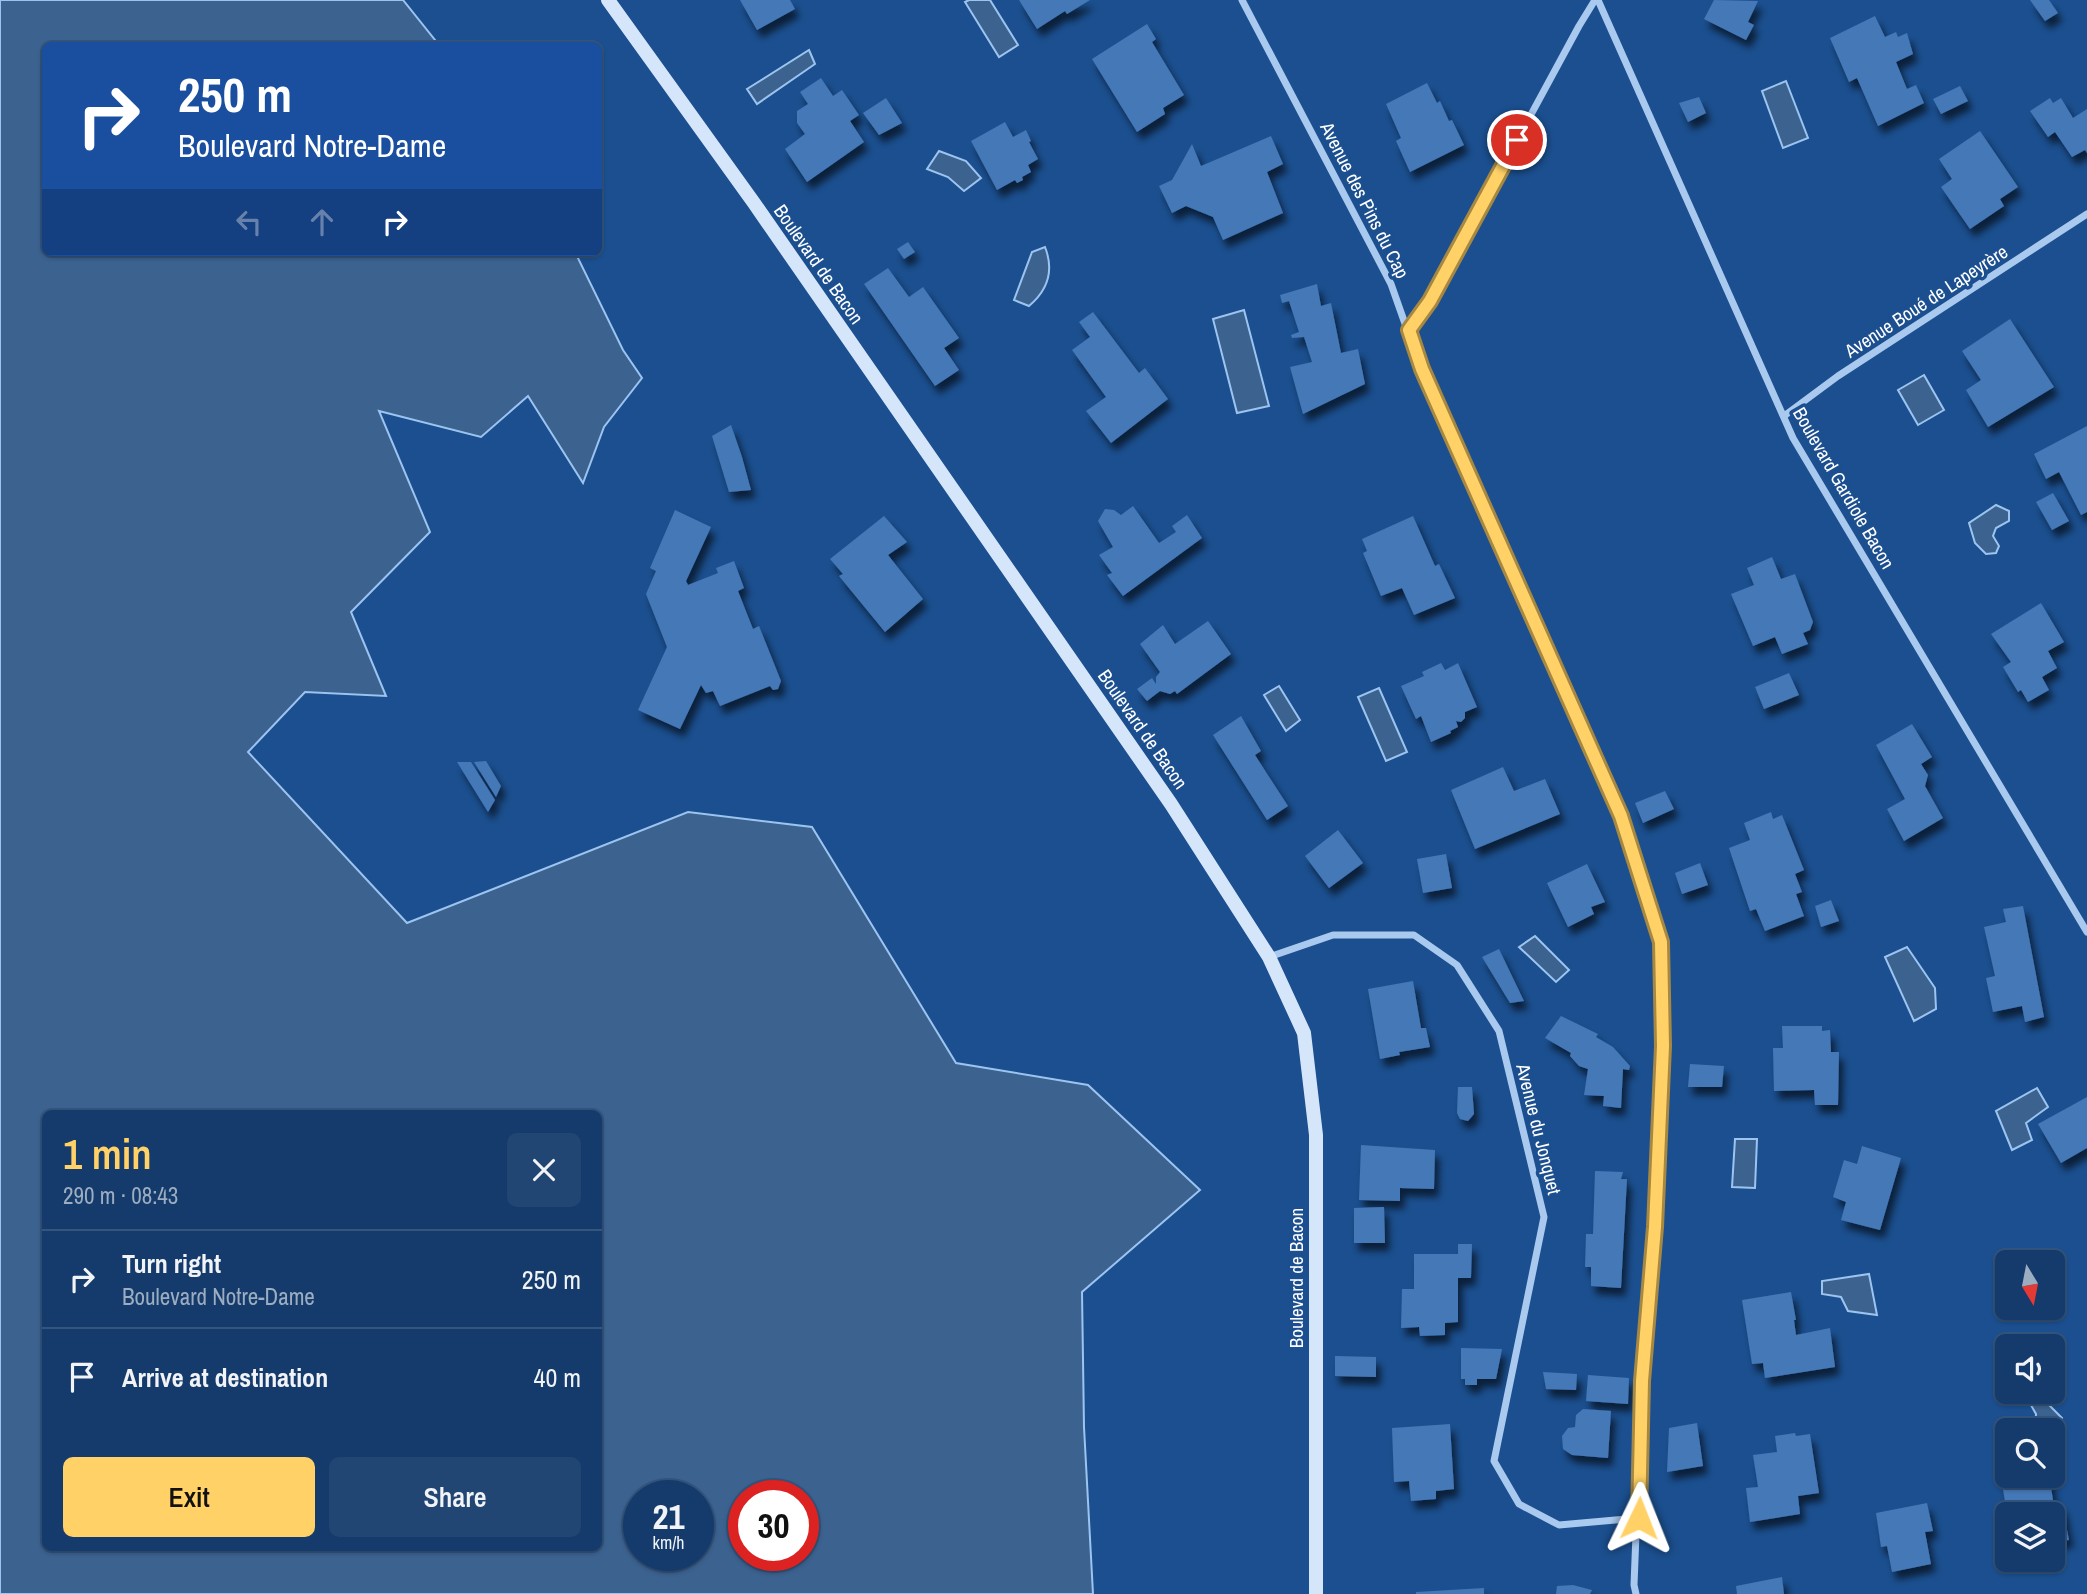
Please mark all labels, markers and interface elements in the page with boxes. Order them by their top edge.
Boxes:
text: 250 m [178,61,292,127]
icon: right [63,70,154,161]
pin [1487,110,1547,170]
street label: Avenue des Pins du Cap [1314,117,1416,283]
icon: arrive [1498,121,1536,159]
text: Boulevard Notre-Dame [178,124,446,167]
street label: Boulevard de Bacon [768,199,870,329]
icon: left [230,203,268,241]
icon: ahead [303,203,341,241]
icon: right [376,203,414,241]
street label: Avenue Boué de Lapeyrère [1839,239,2013,364]
street label: Boulevard Gardiole Bacon [1787,402,1901,574]
street label: Boulevard de Bacon [1092,664,1194,794]
street label: Avenue du Jonquet [1510,1060,1568,1198]
text: 1 min [63,1126,152,1182]
button: close [507,1133,581,1207]
text: 290 m · 08:43 [63,1180,178,1211]
street label: Boulevard de Bacon [1283,1208,1309,1348]
text: Turn right [122,1246,221,1281]
north arrow [1995,1250,2065,1320]
map controls [1995,1250,2065,1572]
icon: right [63,1260,101,1298]
text: 250 m [522,1262,581,1297]
text: Boulevard Notre-Dame [122,1281,315,1312]
button: sound [1995,1334,2065,1404]
icon: arrive [63,1358,101,1396]
text: Arrive at destination [122,1360,328,1395]
text: 40 m [534,1360,581,1395]
button: search [1995,1418,2065,1488]
button: Exit [63,1457,315,1537]
button: Share [329,1457,581,1537]
speed limit sign: 30 [728,1480,819,1571]
position arrow [1602,1481,1676,1555]
text: 21 [653,1493,684,1540]
button: layers [1995,1502,2065,1572]
text: km/h [653,1530,685,1555]

